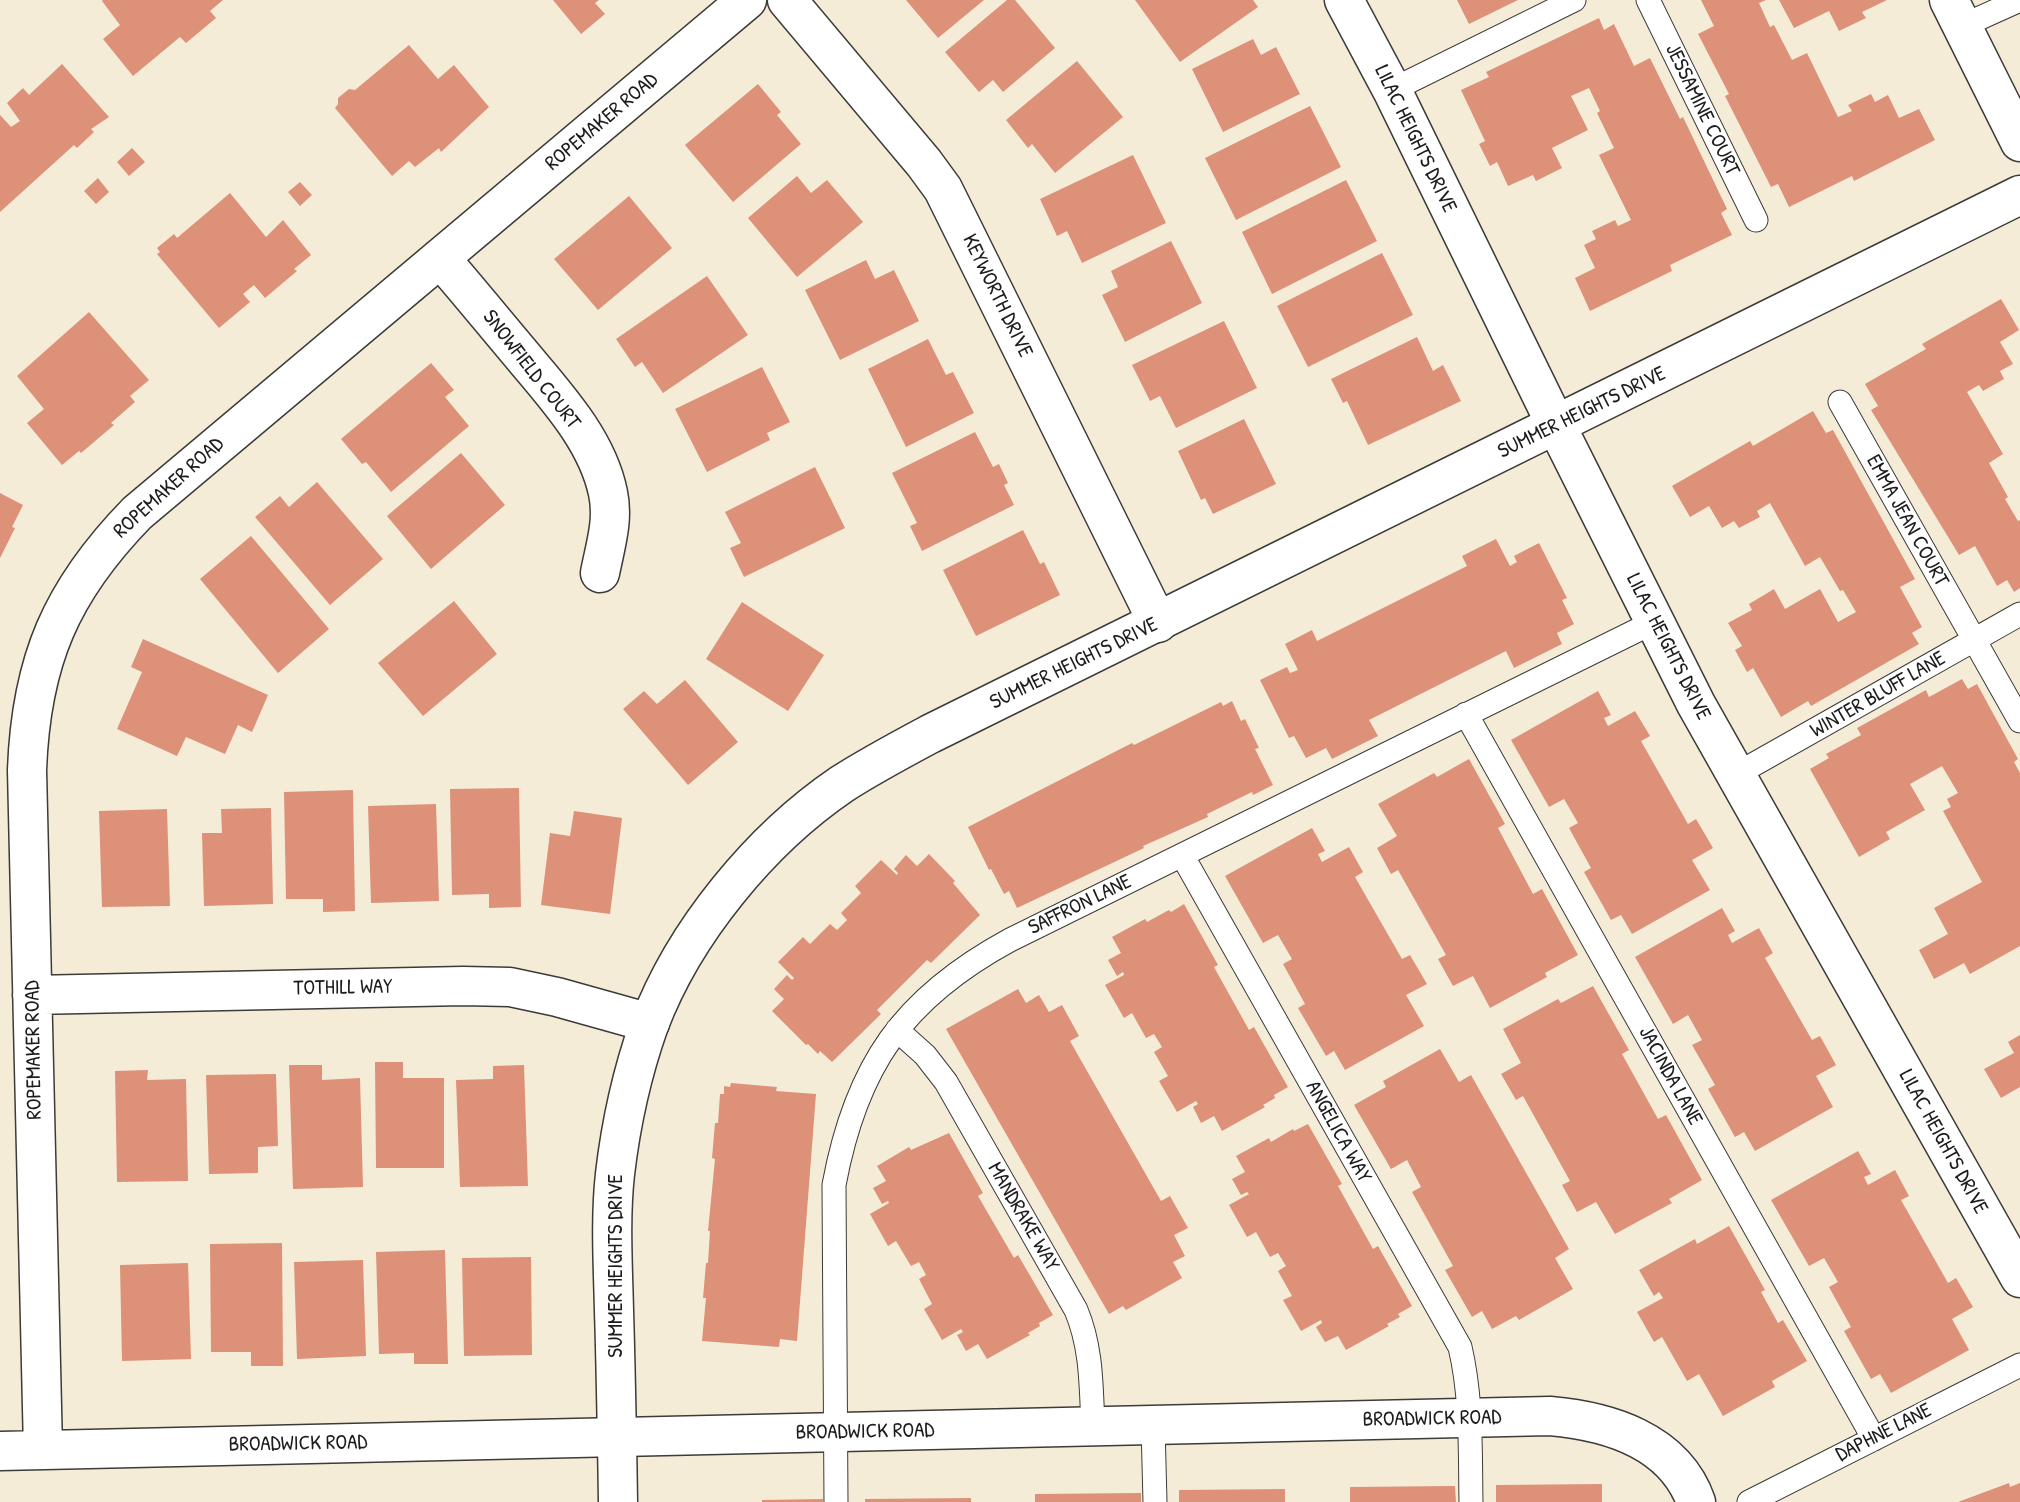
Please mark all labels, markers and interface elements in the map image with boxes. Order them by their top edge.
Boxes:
street label: JESSAMINE COURT [1659,40,1745,180]
street label: LILAC HEIGHTS DRIVE [1368,61,1462,217]
street label: ROPEMAKER ROAD [541,68,663,176]
street label: KEYWORTH DRIVE [956,230,1038,362]
street label: SNOWFIELD COURT [477,305,585,435]
street label: SUMMER HEIGHTS DRIVE [1494,361,1670,465]
street label: ROPEMAKER ROAD [109,432,229,544]
street label: EMMA JEAN COURT [1860,451,1954,591]
street label: LILAC HEIGHTS DRIVE [1620,570,1716,724]
street label: SUMMER HEIGHTS DRIVE [986,612,1162,716]
street label: WINTER BLUFF LANE [1806,646,1950,744]
street label: SAFFRON LANE [1024,869,1136,941]
street label: TOTHILL WAY [293,975,393,1001]
street label: ROPEMAKER ROAD [20,980,48,1120]
street label: JACINDA LANE [1633,1022,1707,1130]
street label: LILAC HEIGHTS DRIVE [1893,1066,1993,1218]
street label: ANGELICA WAY [1300,1077,1376,1187]
street label: MANDRAKE WAY [982,1158,1064,1276]
street label: SUMMER HEIGHTS DRIVE [603,1174,629,1358]
street label: DAPHNE LANE [1832,1398,1936,1468]
street label: BROADWICK ROAD [1362,1405,1502,1433]
street label: BROADWICK ROAD [795,1418,935,1446]
street label: BROADWICK ROAD [228,1430,368,1458]

